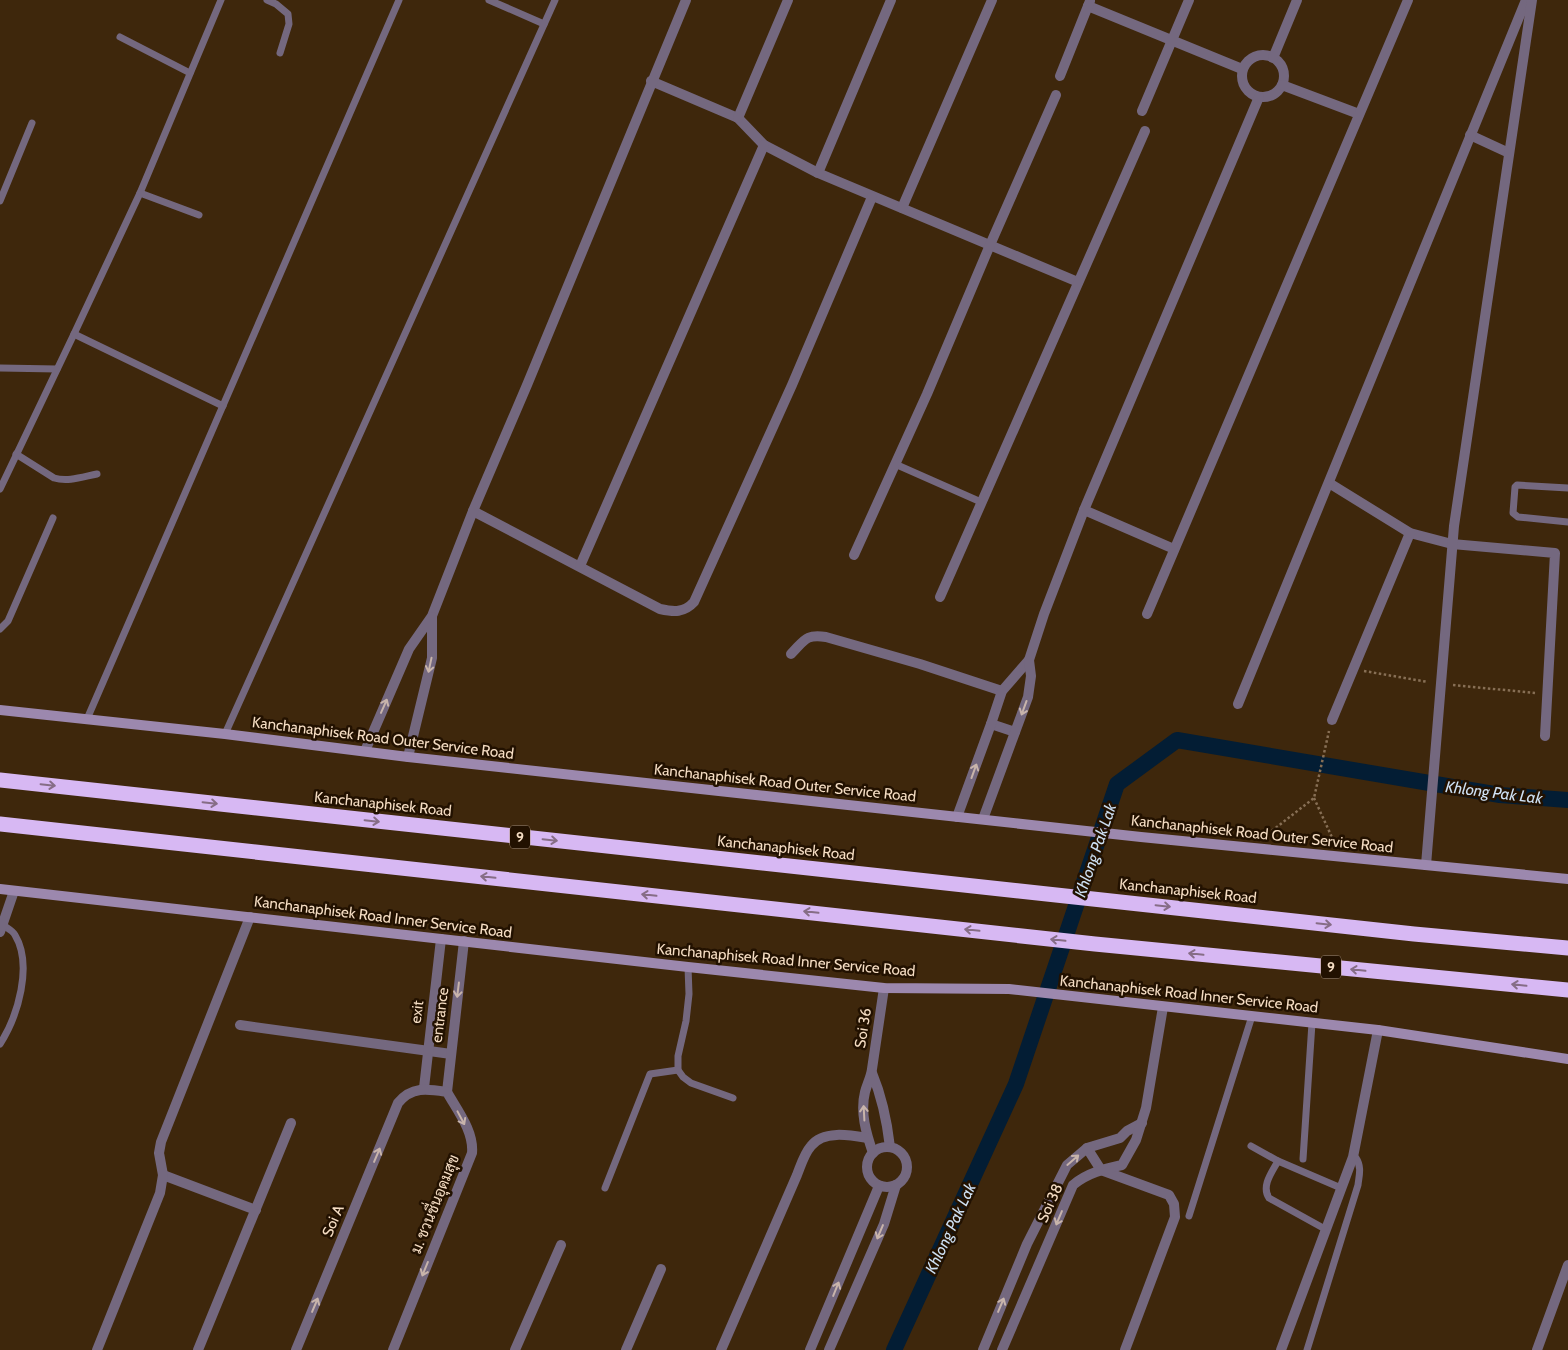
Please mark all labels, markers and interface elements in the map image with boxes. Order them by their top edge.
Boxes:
one-way arrow [425,656,434,672]
one-way arrow [380,699,390,714]
one-way arrow [1019,699,1028,715]
street label: Kanchanaphisek Road Outer Service Road [251,713,515,763]
street label: Kanchanaphisek Road Outer Service Road [653,760,917,806]
one-way arrow [970,764,979,779]
water label: Khlong Pak Lak [1444,777,1545,808]
one-way arrow [40,780,56,790]
street label: Kanchanaphisek Road [313,788,453,820]
one-way arrow [202,798,218,808]
water label: Khlong Pak Lak [1071,800,1121,899]
street label: Kanchanaphisek Road Outer Service Road [1130,811,1394,857]
one-way arrow [363,816,379,826]
road number: 9 [510,826,530,849]
street label: Kanchanaphisek Road [716,832,856,864]
one-way arrow [542,835,558,845]
one-way arrow [480,872,496,882]
street label: Kanchanaphisek Road [1118,875,1258,907]
one-way arrow [642,890,658,899]
street label: Kanchanaphisek Road Inner Service Road [253,892,513,942]
one-way arrow [1154,901,1170,911]
one-way arrow [803,907,819,917]
one-way arrow [1316,919,1332,929]
one-way arrow [965,925,981,935]
one-way arrow [1050,935,1066,945]
street label: Kanchanaphisek Road Inner Service Road [656,940,916,980]
one-way arrow [1188,949,1204,959]
road number: 9 [1321,956,1341,979]
one-way arrow [1350,965,1366,974]
street label: Kanchanaphisek Road Inner Service Road [1059,971,1319,1017]
one-way arrow [1512,980,1528,990]
one-way arrow [453,982,463,998]
street label: entrance [428,986,452,1044]
street label: exit [407,1000,427,1024]
street label: Soi 36 [851,1007,875,1049]
one-way arrow [859,1105,868,1121]
one-way arrow [456,1111,466,1126]
one-way arrow [373,1148,382,1163]
street label: ม. ชวนชื่นอุดมสุข [401,1150,465,1257]
one-way arrow [1066,1154,1079,1166]
water label: Khlong Pak Lak [921,1179,980,1276]
street label: Soi 38 [1033,1181,1067,1225]
street label: Soi A [318,1202,348,1240]
one-way arrow [1053,1210,1063,1225]
one-way arrow [875,1224,884,1239]
one-way arrow [420,1261,429,1276]
one-way arrow [832,1282,842,1297]
one-way arrow [310,1298,320,1313]
one-way arrow [997,1298,1007,1313]

